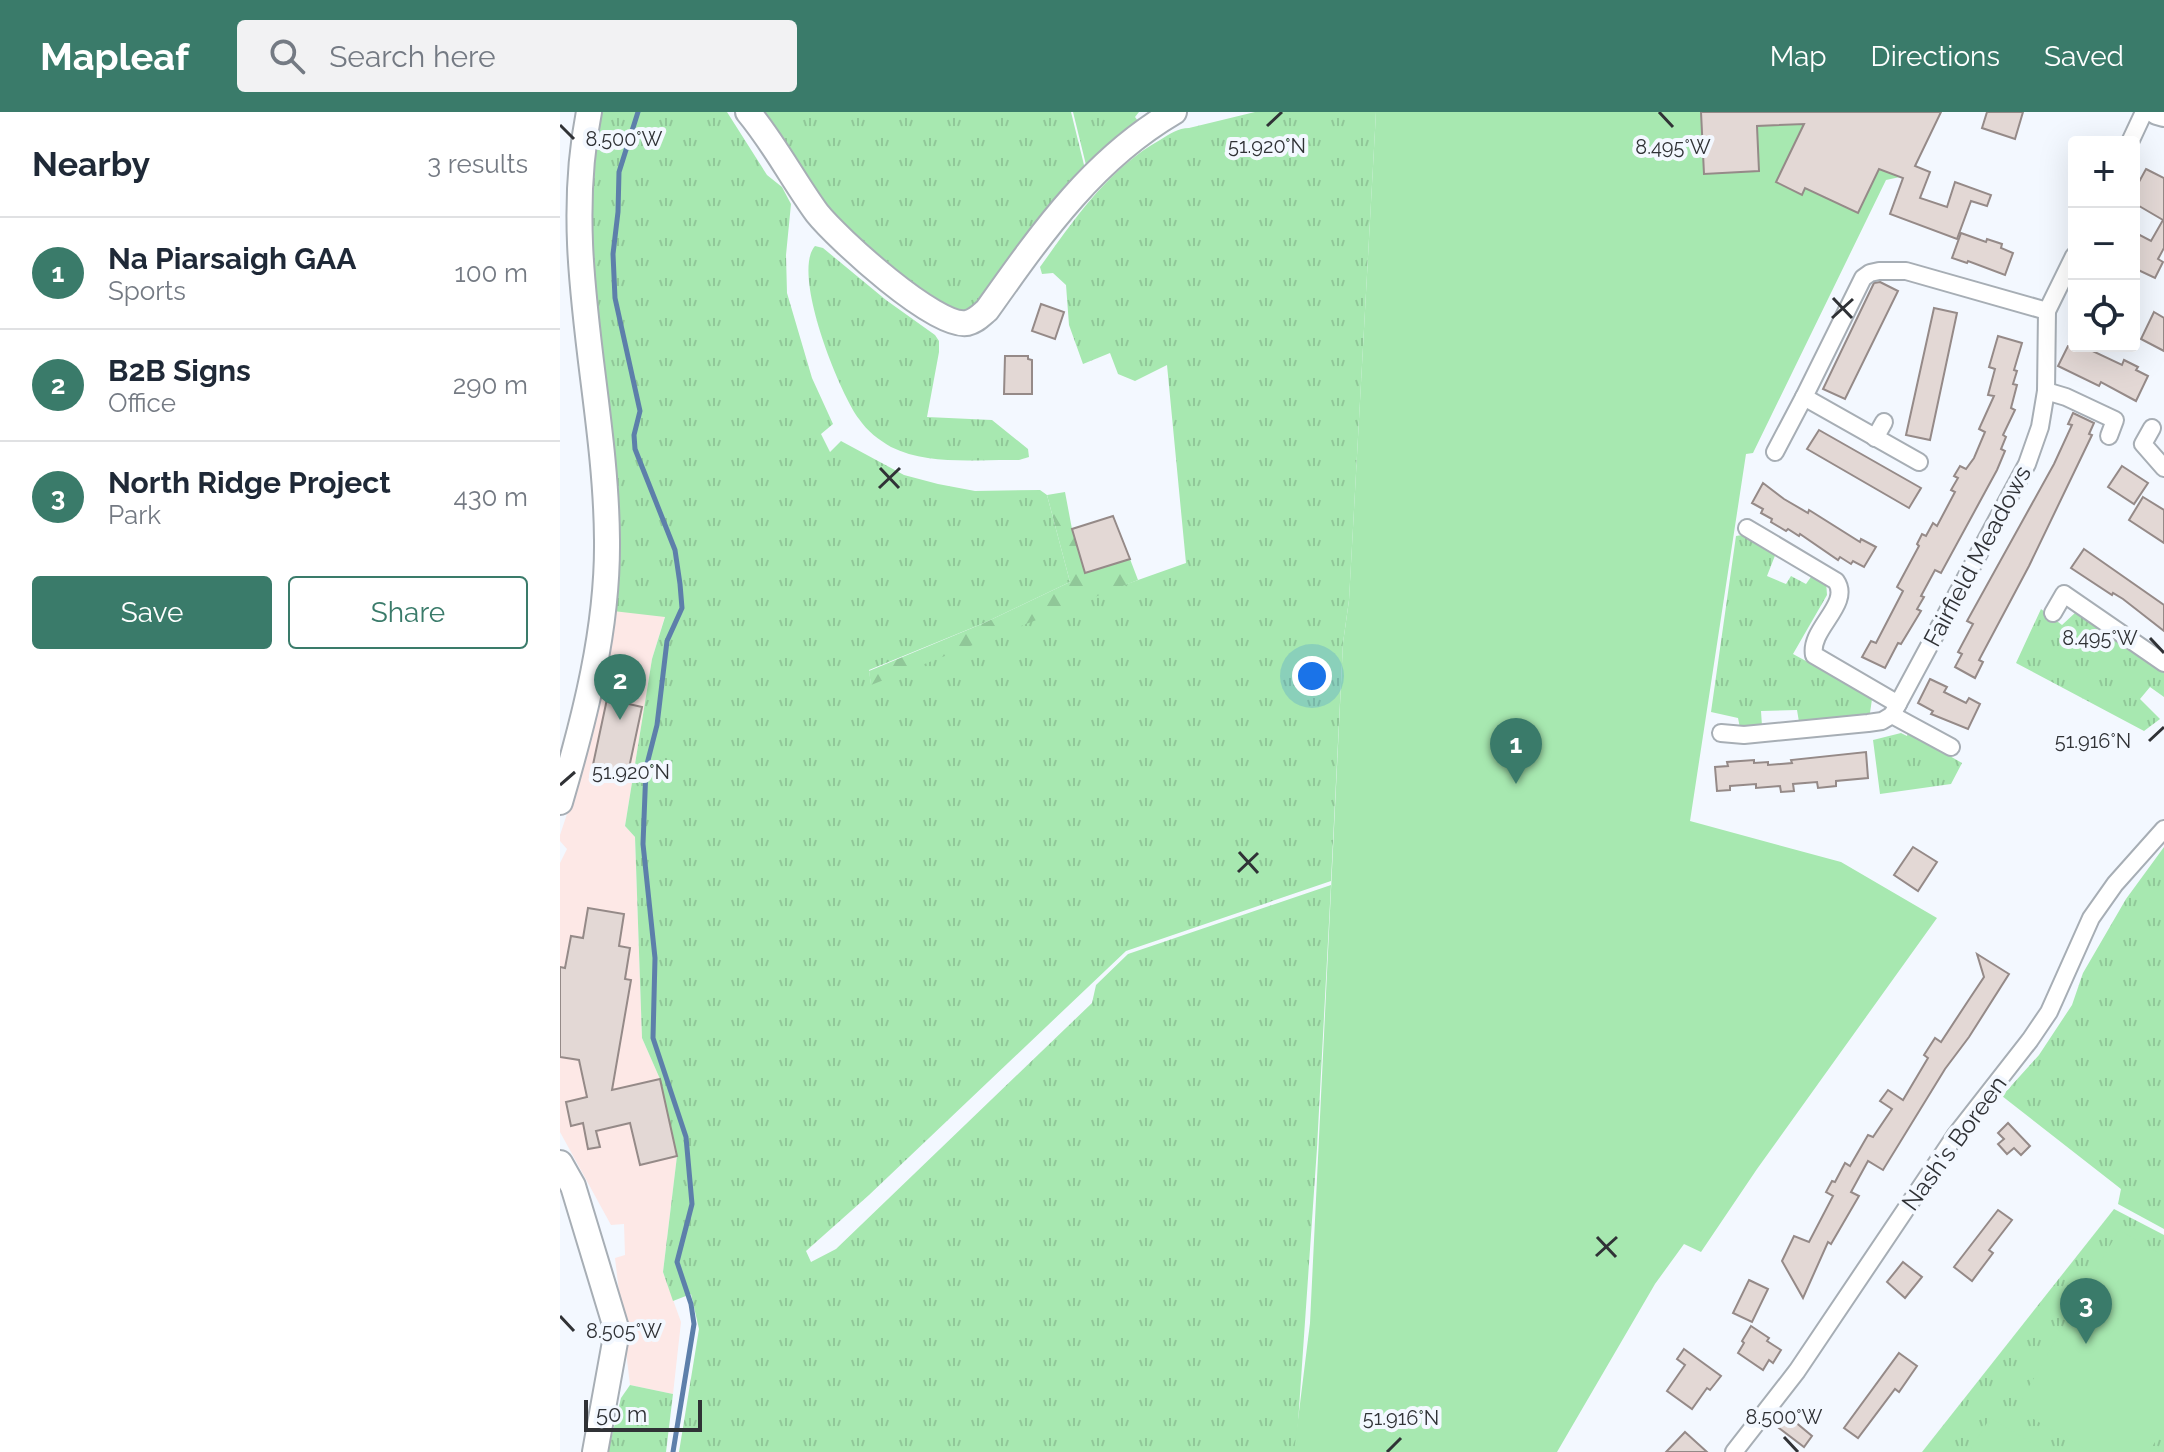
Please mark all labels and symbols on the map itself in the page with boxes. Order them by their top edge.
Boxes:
text: 8.500°W [586,127,663,151]
text: 51.920°N [1228,134,1306,158]
text: 8.495°W [1635,135,1711,159]
street label: Fairfield Meadows [1917,461,2037,651]
text: 8.495°W [2062,626,2138,650]
pin: 2 [594,654,646,720]
your location [1292,656,1332,696]
pin: 1 [1490,718,1542,784]
text: 51.916°N [2055,729,2131,753]
text: 51.920°N [592,760,670,784]
street label: Nash's Boreen [1895,1070,2013,1216]
pin: 3 [2060,1278,2112,1344]
text: 8.505°W [586,1319,662,1343]
scale bar [584,1396,702,1432]
text: 8.500°W [1746,1405,1823,1429]
text: 51.916°N [1363,1406,1439,1430]

